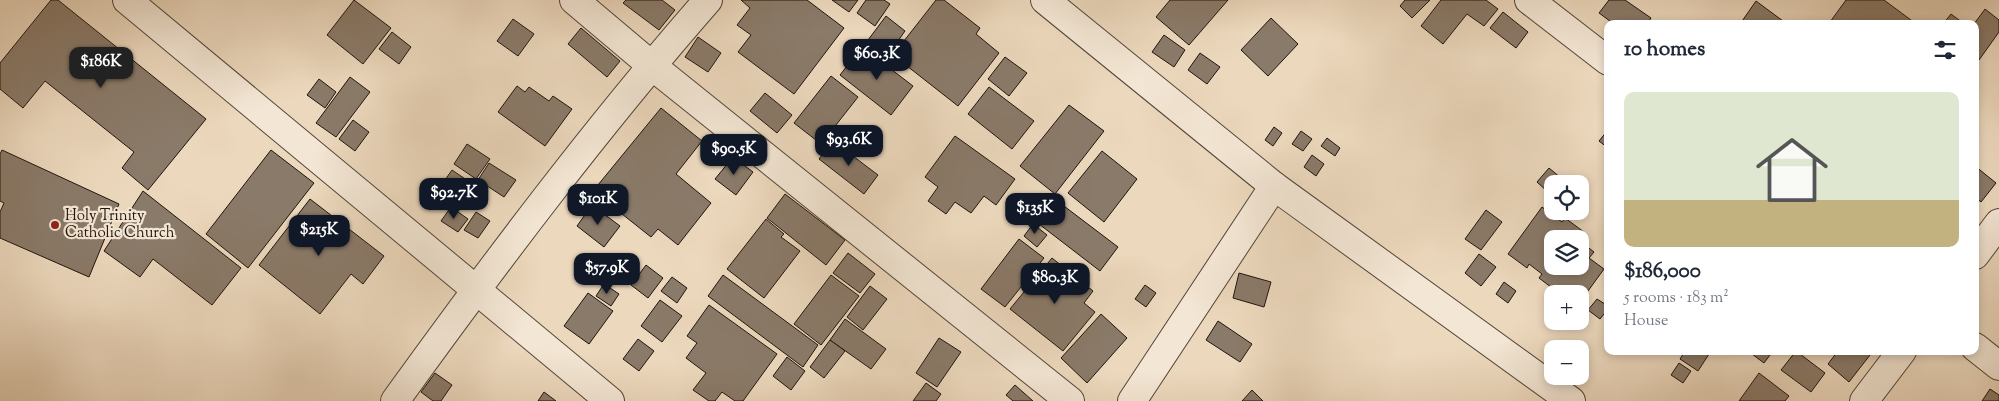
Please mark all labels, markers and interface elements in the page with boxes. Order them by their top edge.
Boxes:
text: 10 homes [1624,35,1705,65]
icon: filters [1931,36,1959,64]
pin: $60.3K [836,38,918,81]
text: $60.3K [854,43,900,66]
pin: $186K [66,46,136,89]
text: $186K [80,51,122,74]
pin: $93.6K [808,124,890,167]
icon: home [1747,125,1837,215]
text: $93.6K [826,129,872,152]
pin: $90.5K [693,134,775,176]
text: $90.5K [711,138,757,161]
map controls [1544,175,1589,385]
button: locate [1544,175,1589,220]
pin: $92.7K [413,178,495,220]
text: $92.7K [430,182,478,205]
pin: $101K [563,184,633,226]
text: $101K [578,188,618,211]
pin: $135K [1000,192,1070,235]
text: $135K [1016,197,1054,220]
place label: Holy Trinity Catholic Church [65,206,175,244]
pin: $215K [284,214,354,257]
marker: Holy Trinity Catholic Church [49,219,61,231]
text: $215K [300,219,338,242]
button: layers [1544,230,1589,275]
pin: $57.9K [566,252,648,295]
text: $57.9K [585,257,629,280]
text: $186,000 [1624,257,1701,287]
pin: $80.3K [1014,262,1096,305]
text: $80.3K [1032,267,1078,290]
button: + [1544,285,1589,330]
text: 5 rooms · 183 m² [1624,287,1729,310]
text: House [1624,310,1668,333]
button: − [1544,340,1589,385]

